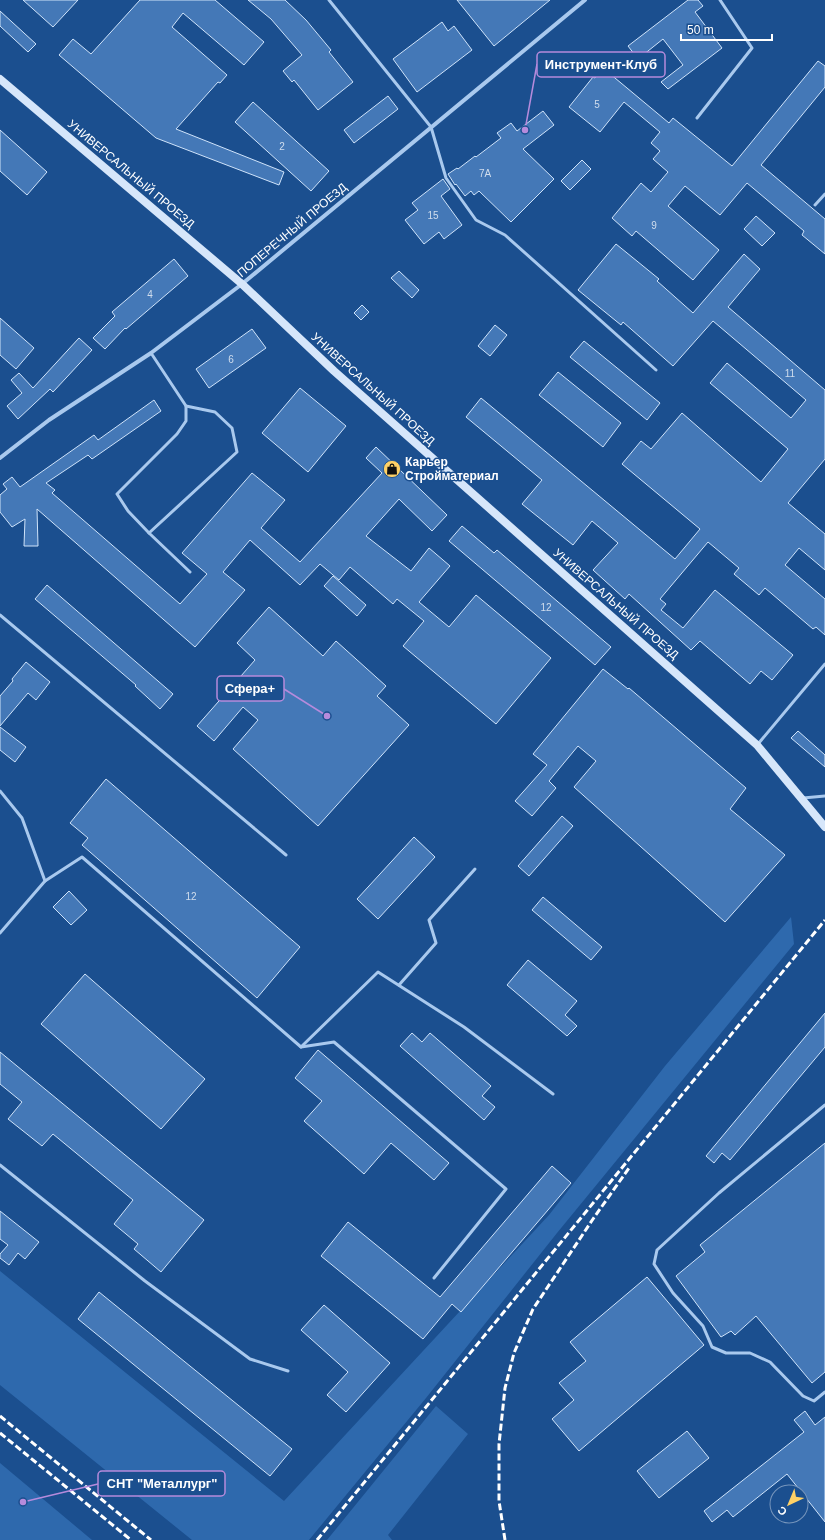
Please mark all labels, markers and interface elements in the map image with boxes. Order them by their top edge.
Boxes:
scale bar [681,16,772,42]
text: 50 m [687,23,714,37]
callout: Инструмент-Клуб [537,52,665,77]
text: Инструмент-Клуб [545,57,657,72]
house number: 5 [594,99,600,110]
street label: УНИВЕРСАЛЬНЫЙ ПРОЕЗД [65,116,198,231]
house number: 2 [279,141,285,152]
house number: 7А [479,168,491,179]
street label: ПОПЕРЕЧНЫЙ ПРОЕЗД [234,179,350,280]
house number: 15 [427,210,439,221]
house number: 9 [651,220,657,231]
house number: 4 [147,289,153,300]
street label: УНИВЕРСАЛЬНЫЙ ПРОЕЗД [308,329,438,448]
house number: 6 [228,354,234,365]
house number: 11 [785,368,796,379]
place label: Карьер Стройматериал [405,455,499,483]
shop icon: Карьер Стройматериал [382,459,402,479]
street label: УНИВЕРСАЛЬНЫЙ ПРОЕЗД [551,545,682,662]
house number: 12 [540,602,552,613]
callout: Сфера+ [217,676,284,701]
text: Сфера+ [225,681,276,696]
house number: 12 [185,891,197,902]
callout: СНТ "Металлург" [98,1471,225,1496]
text: СНТ "Металлург" [107,1476,217,1491]
north arrow [769,1484,809,1524]
text: С [775,1504,789,1518]

